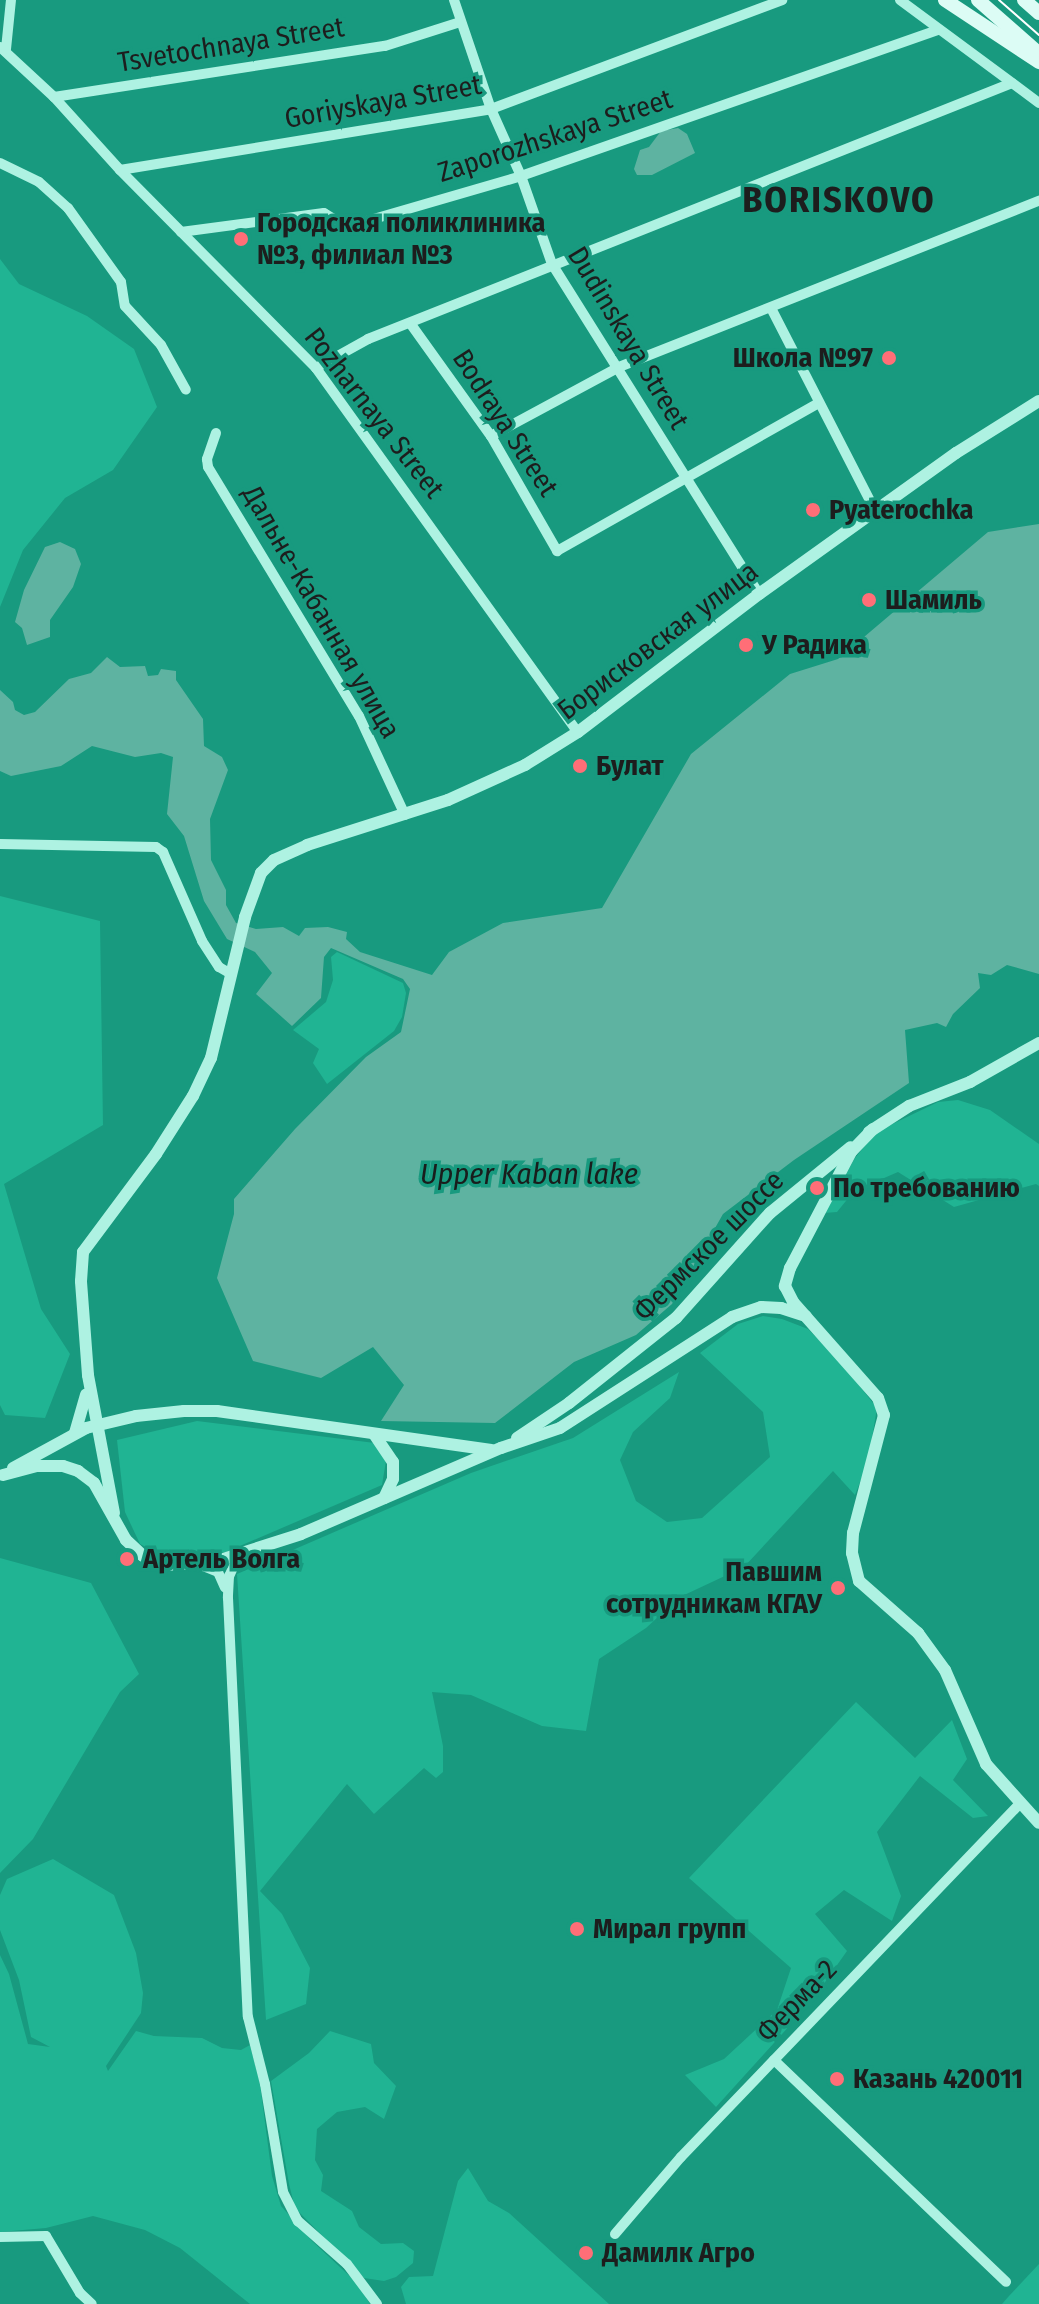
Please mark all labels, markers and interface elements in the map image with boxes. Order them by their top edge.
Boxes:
street label: Tsvetochnaya Street [115,11,347,79]
street label: Goriyskaya Street [282,68,484,136]
street label: Zaporozhskaya Street [433,82,677,190]
district label: BORISKOVO [742,179,936,223]
place label: Городская поликлиника №3, филиал №3 [257,206,545,272]
marker: Городская поликлиника №3, филиал №3 [232,230,250,248]
street label: Dudinskaya Street [560,241,696,435]
street label: Pozharnaya Street [297,321,451,505]
place label: Школа №97 [733,341,873,375]
street label: Bodraya Street [445,343,565,503]
marker: Школа №97 [880,349,898,367]
street label: Дальне-Кабанная улица [235,480,407,744]
place label: Pyaterochka [829,493,973,527]
marker: Pyaterochka [804,501,822,519]
street label: Борисковская улица [551,555,765,727]
place label: Шамиль [885,583,982,617]
marker: Шамиль [860,591,878,609]
place label: У Радика [762,628,867,662]
marker: У Радика [737,636,755,654]
place label: Булат [596,749,664,783]
marker: Булат [571,757,589,775]
water label: Upper Kaban lake [420,1156,638,1192]
street label: Фермское шоссе [627,1164,791,1328]
place label: По требованию [833,1171,1020,1205]
marker: По требованию [808,1179,826,1197]
place label: Артель Волга [143,1542,300,1576]
marker: Артель Волга [118,1550,136,1568]
place label: Павшим сотрудникам КГАУ [606,1555,822,1621]
marker: Павшим сотрудникам КГАУ [829,1579,847,1597]
place label: Мирал групп [593,1912,746,1946]
marker: Мирал групп [568,1920,586,1938]
street label: Ферма-2 [750,1953,844,2049]
place label: Казань 420011 [853,2062,1023,2096]
marker: Казань 420011 [828,2070,846,2088]
place label: Дамилк Агро [602,2236,755,2270]
marker: Дамилк Агро [577,2244,595,2262]

